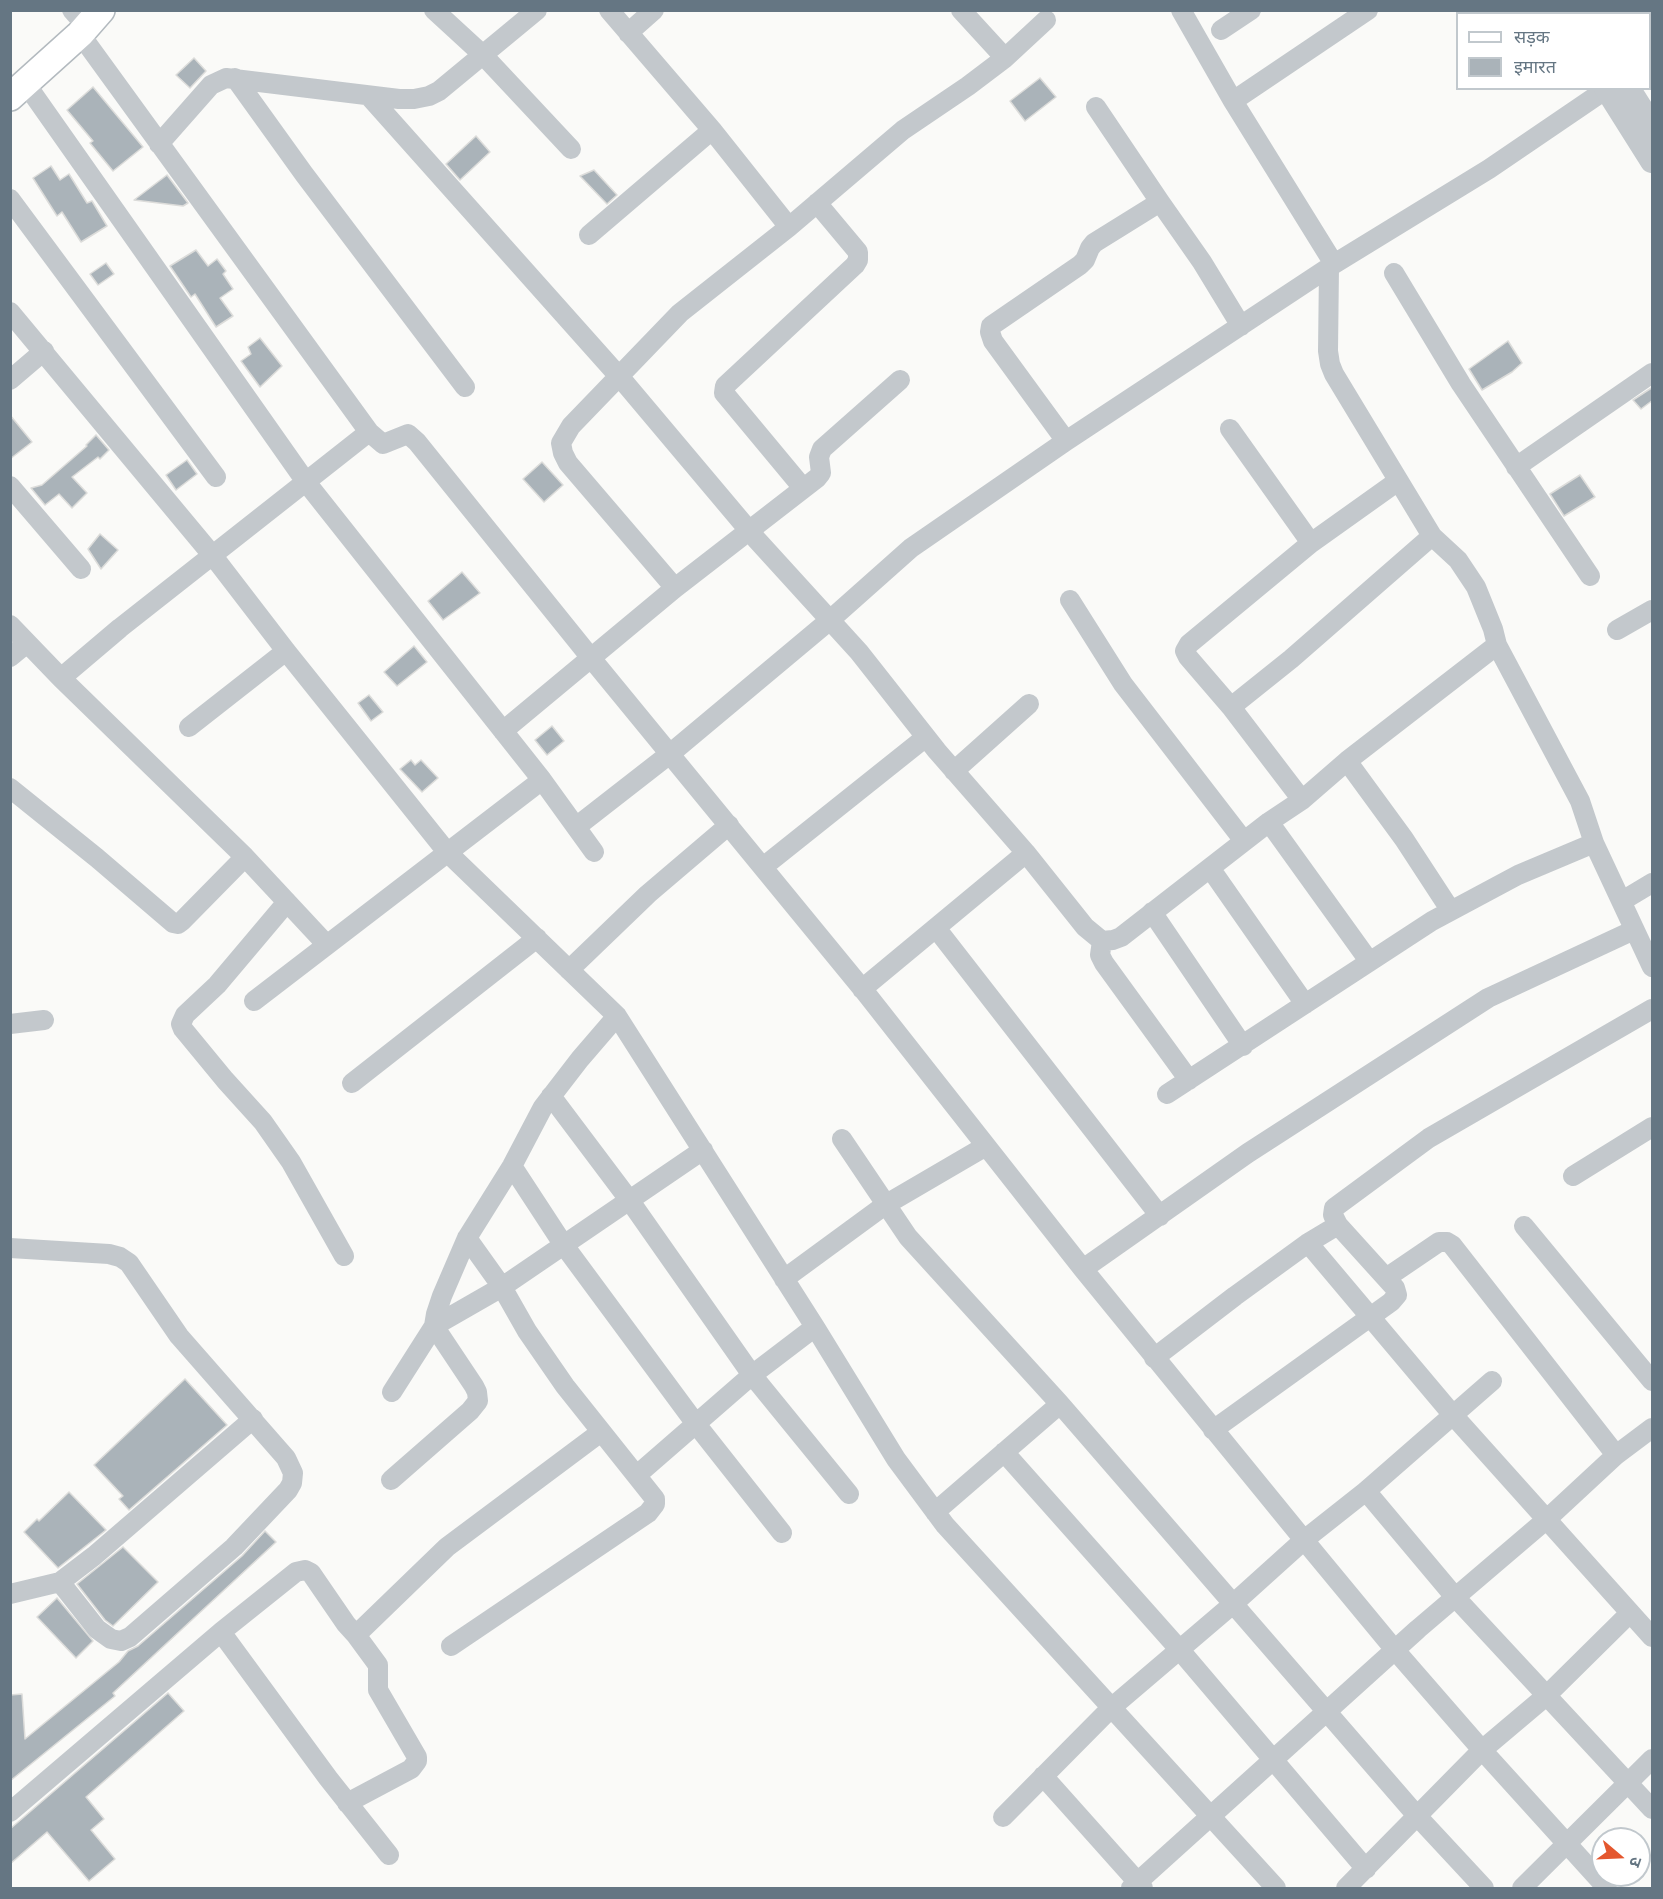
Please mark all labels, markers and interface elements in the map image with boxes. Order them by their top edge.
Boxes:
legend [1456,12,1651,90]
text: सड़क [1514,24,1550,48]
text: इमारत [1514,54,1556,78]
north arrow [1591,1827,1651,1887]
text: उ [1624,1854,1648,1870]

